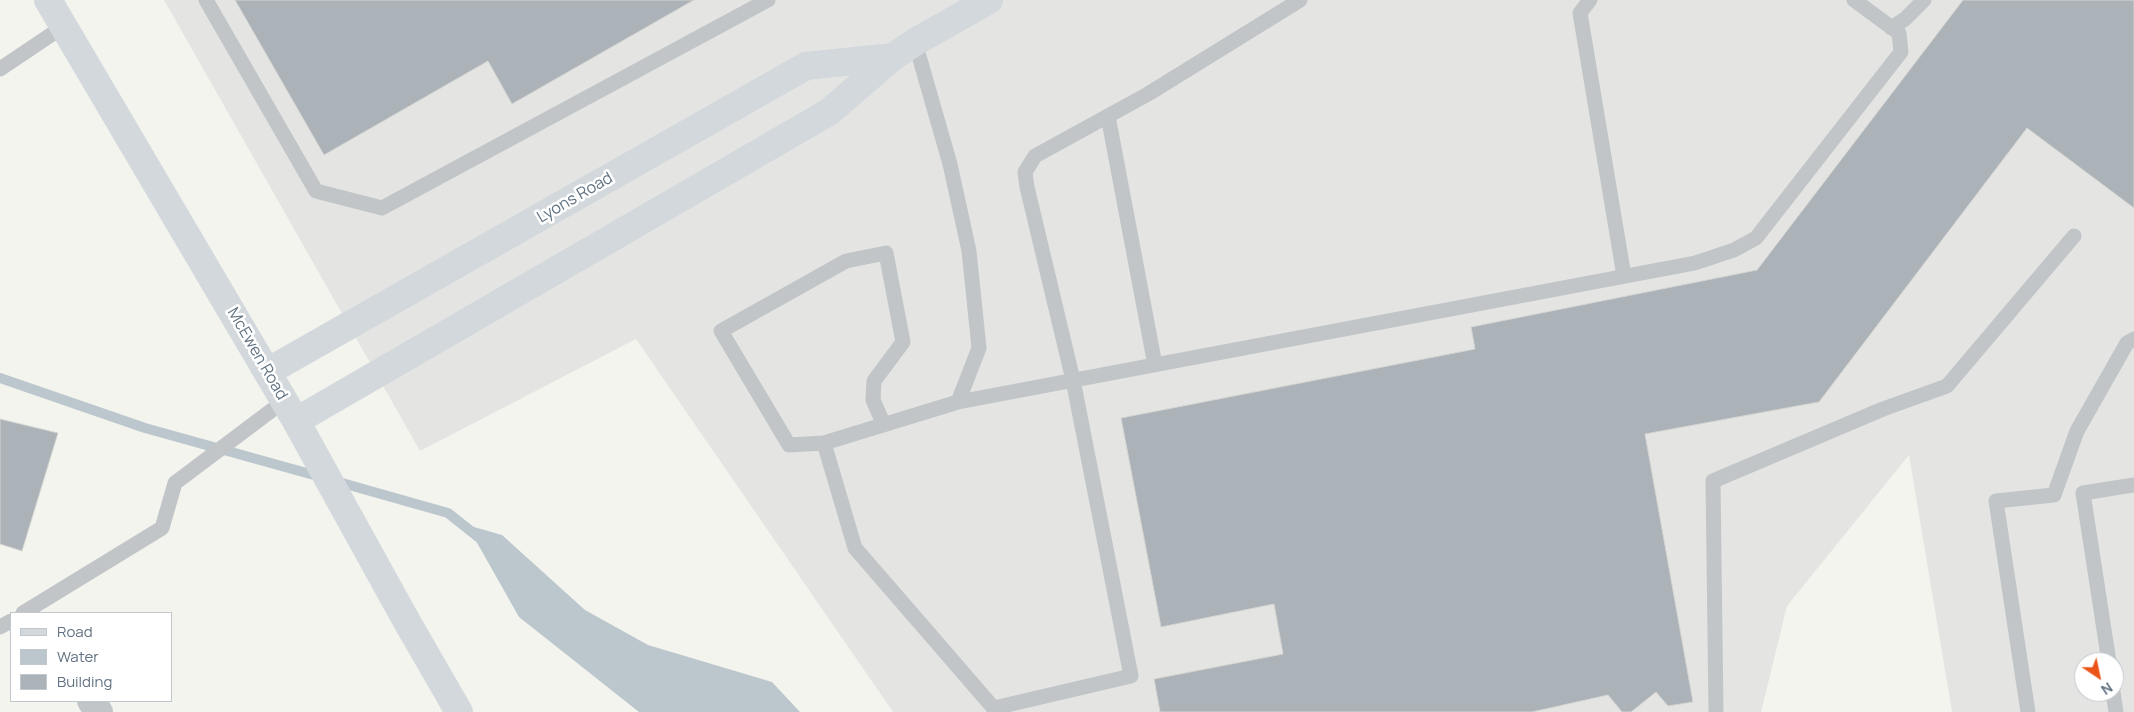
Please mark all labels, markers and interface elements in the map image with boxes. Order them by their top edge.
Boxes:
street label: Lyons Road [534,169,616,227]
street label: McEwen Road [223,305,291,403]
legend [10,612,172,702]
text: Road [57,621,93,642]
text: Water [57,646,99,667]
north arrow [2074,652,2124,702]
text: Building [57,671,112,692]
text: N [2098,678,2117,700]

